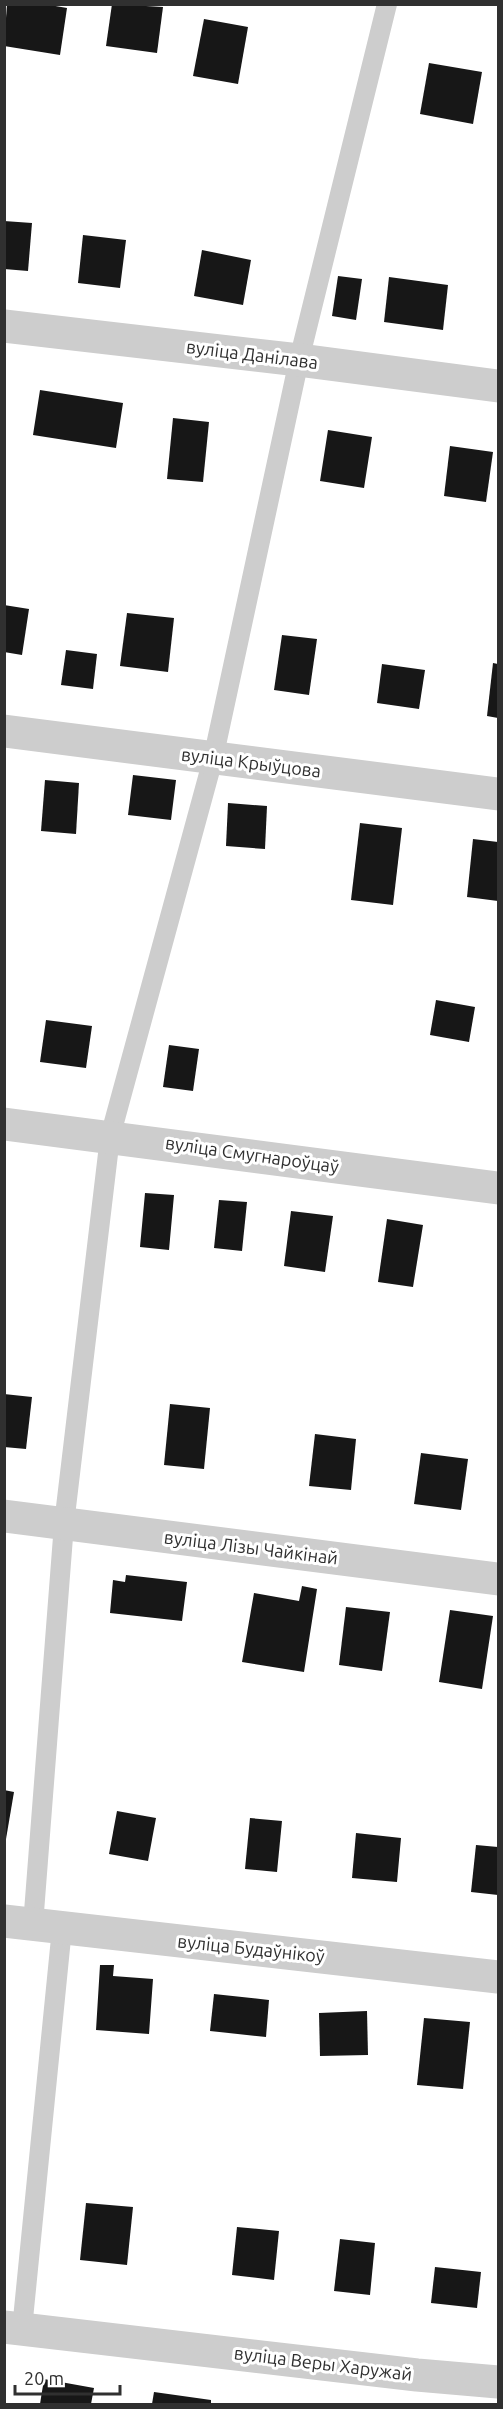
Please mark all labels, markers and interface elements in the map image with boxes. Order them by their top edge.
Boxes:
street label: вуліца Данілава [185,336,319,372]
street label: вуліца Крыўцова [180,744,322,781]
street label: вуліца Смугнароўцаў [164,1132,340,1176]
street label: вуліца Лізы Чайкінай [163,1526,339,1568]
street label: вуліца Будаўнікоў [176,1930,326,1966]
street label: вуліца Веры Харужай [233,2342,413,2384]
scale bar [15,2358,120,2396]
text: 20 m [24,2368,64,2388]

